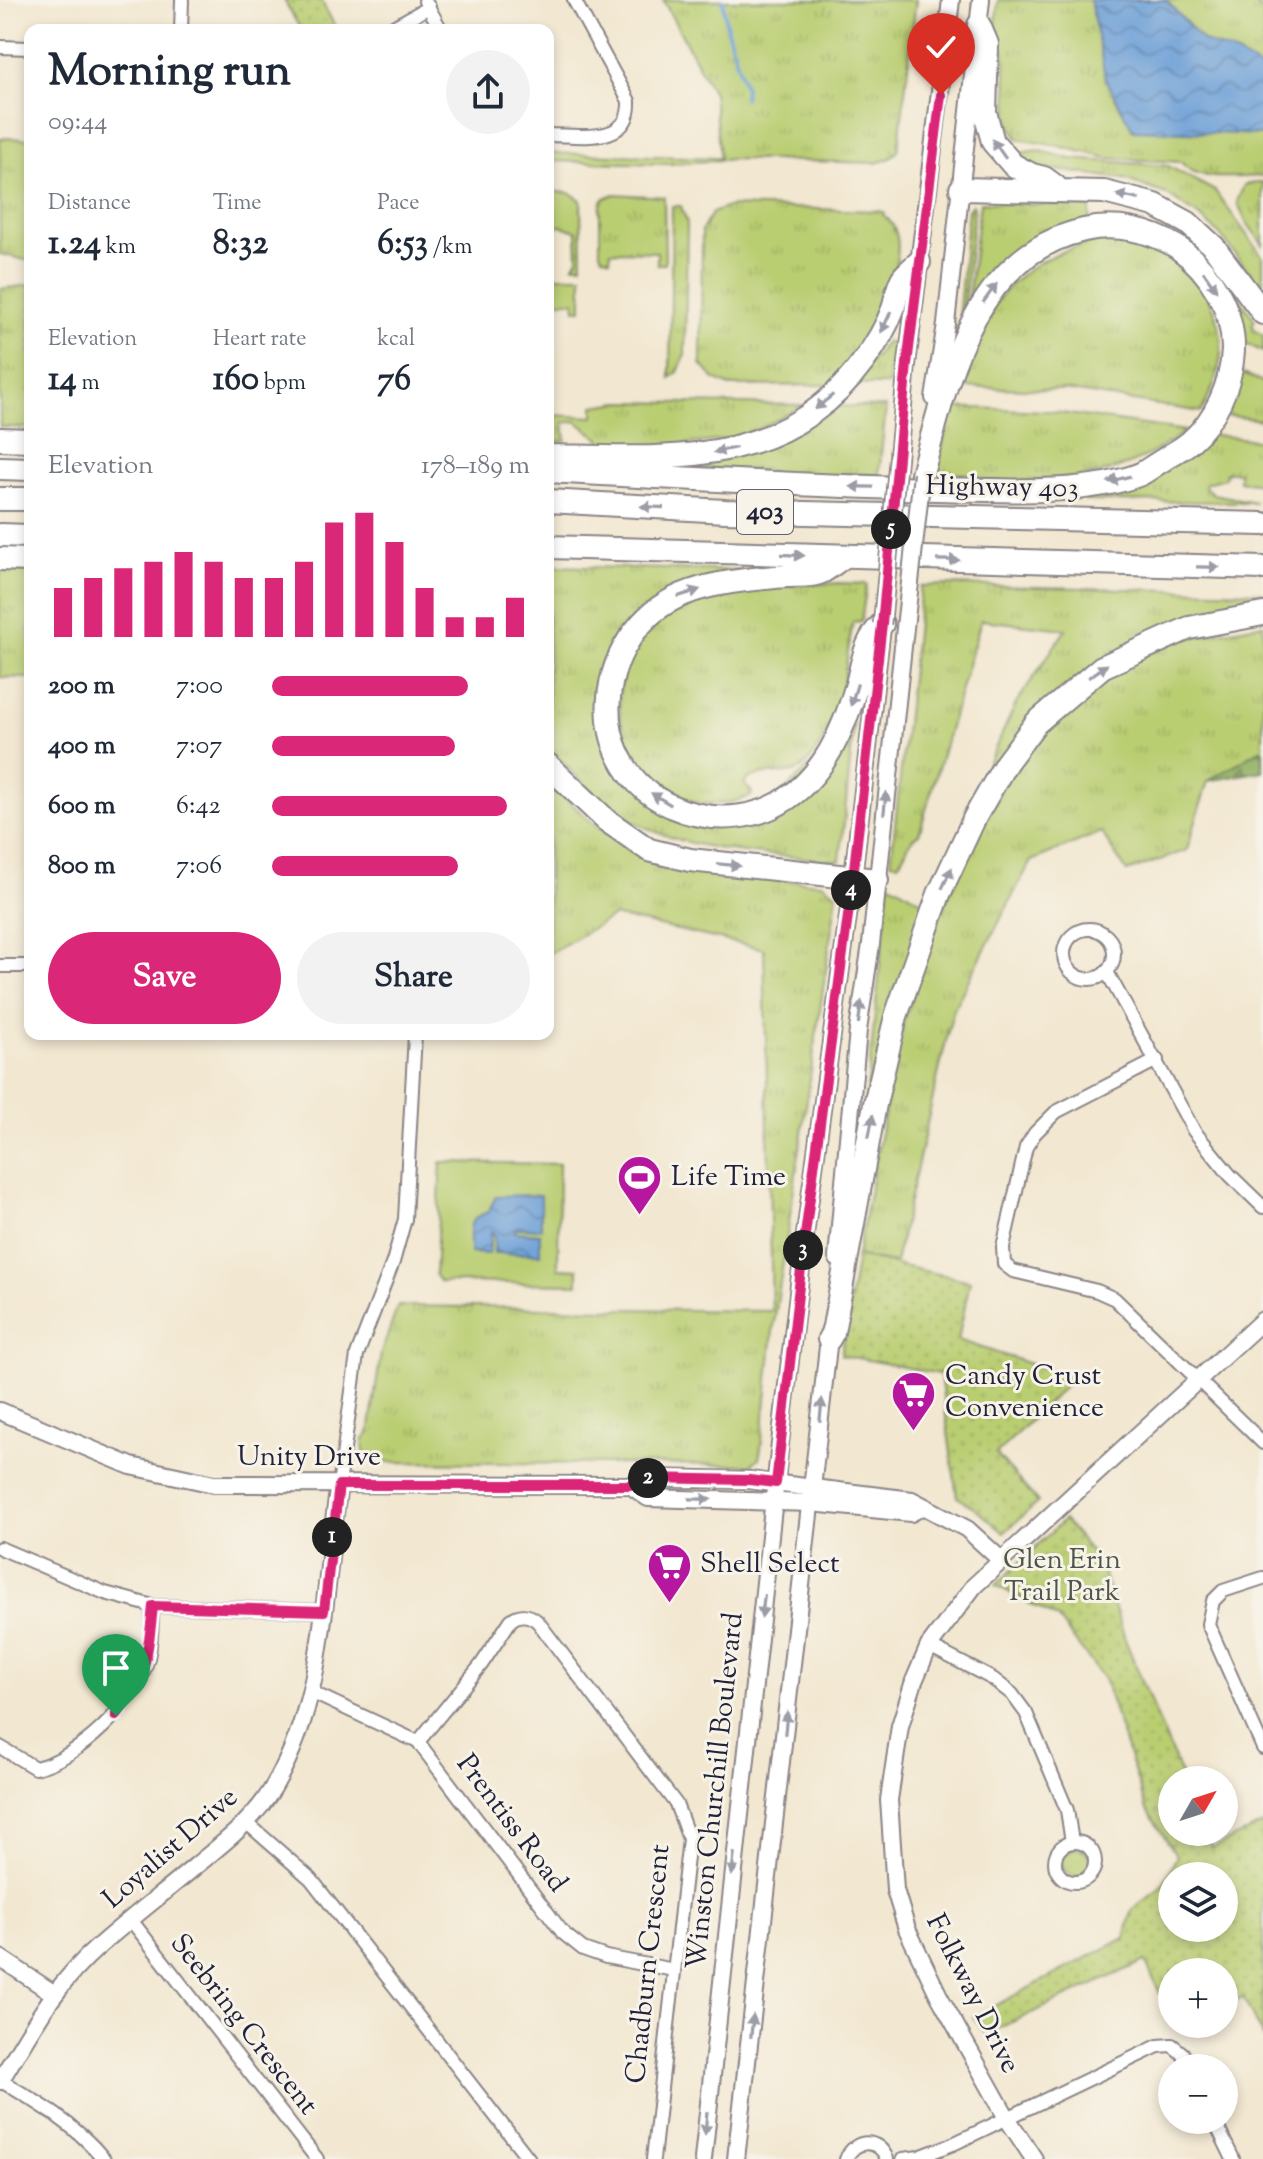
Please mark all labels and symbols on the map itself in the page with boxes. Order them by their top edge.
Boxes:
pin [907,13,975,95]
one-way arrow [992,139,1007,160]
one-way arrow [1115,190,1140,203]
one-way arrow [1202,270,1217,291]
one-way arrow [982,282,998,304]
one-way arrow [880,310,893,334]
one-way arrow [814,394,834,410]
one-way arrow [712,444,737,457]
street label: Highway 403 [925,467,1079,509]
one-way arrow [1106,473,1131,486]
one-way arrow [849,481,874,493]
road number: 403 [737,490,793,534]
one-way arrow [639,500,664,513]
pin: 5 [871,509,911,549]
one-way arrow [781,549,806,562]
one-way arrow [936,554,961,567]
one-way arrow [1196,561,1221,573]
one-way arrow [677,586,701,598]
one-way arrow [1087,664,1108,679]
one-way arrow [847,683,860,707]
one-way arrow [879,790,892,815]
one-way arrow [650,792,672,806]
one-way arrow [717,858,742,871]
one-way arrow [940,866,954,889]
pin: 4 [831,870,871,910]
one-way arrow [854,999,867,1024]
one-way arrow [866,1113,878,1138]
sports icon: Life Time [616,1154,664,1217]
place label: Life Time [671,1158,786,1198]
pin: 3 [783,1230,823,1270]
place label: Candy Crust Convenience [945,1357,1104,1429]
supermarket icon: Candy Crust Convenience [890,1369,938,1432]
one-way arrow [815,1397,828,1422]
street label: Unity Drive [237,1438,381,1478]
pin: 2 [628,1458,668,1498]
one-way arrow [688,1492,713,1505]
pin: 1 [312,1517,352,1557]
supermarket icon: Shell Select [645,1541,693,1604]
park label: Glen Erin Trail Park [1003,1541,1121,1613]
place label: Shell Select [700,1545,840,1585]
one-way arrow [756,1594,769,1619]
street label: Winston Churchill Boulevard [677,1610,755,1972]
pin [82,1634,150,1716]
one-way arrow [779,1710,792,1735]
street label: Prentiss Road [446,1747,576,1902]
north arrow [1158,1766,1238,1846]
street label: Loyalist Drive [95,1779,247,1919]
street label: Chadburn Crescent [617,1842,681,2086]
one-way arrow [727,1852,740,1877]
street label: Folkway Drive [915,1907,1029,2081]
street label: Seebring Crescent [159,1926,327,2125]
one-way arrow [745,2013,758,2038]
one-way arrow [699,2111,712,2136]

